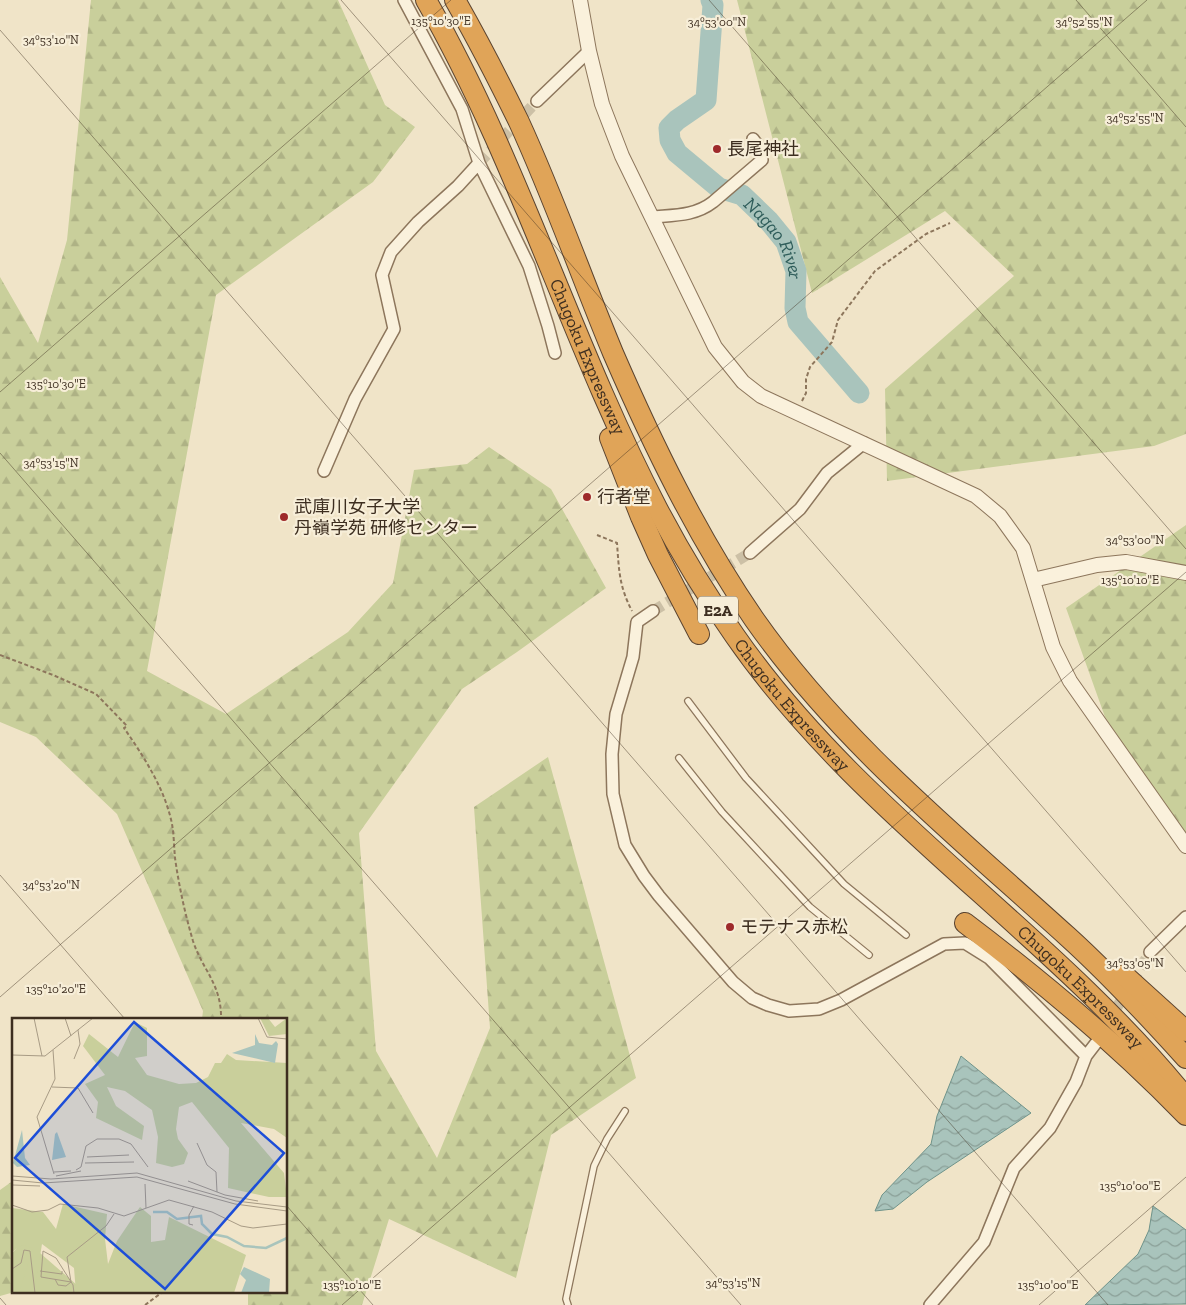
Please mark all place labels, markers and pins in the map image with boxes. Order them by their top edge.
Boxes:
place label: 長尾神社 [727,138,799,160]
marker: 長尾神社 [711,143,723,155]
place label: 行者堂 [597,486,651,508]
marker: 行者堂 [581,491,593,503]
place label: 武庫川女子大学 丹嶺学苑 研修センター [294,496,478,539]
marker: 武庫川女子大学 丹嶺学苑 研修センター [278,511,290,523]
place label: モテナス赤松 [740,916,848,938]
marker: モテナス赤松 [724,921,736,933]

